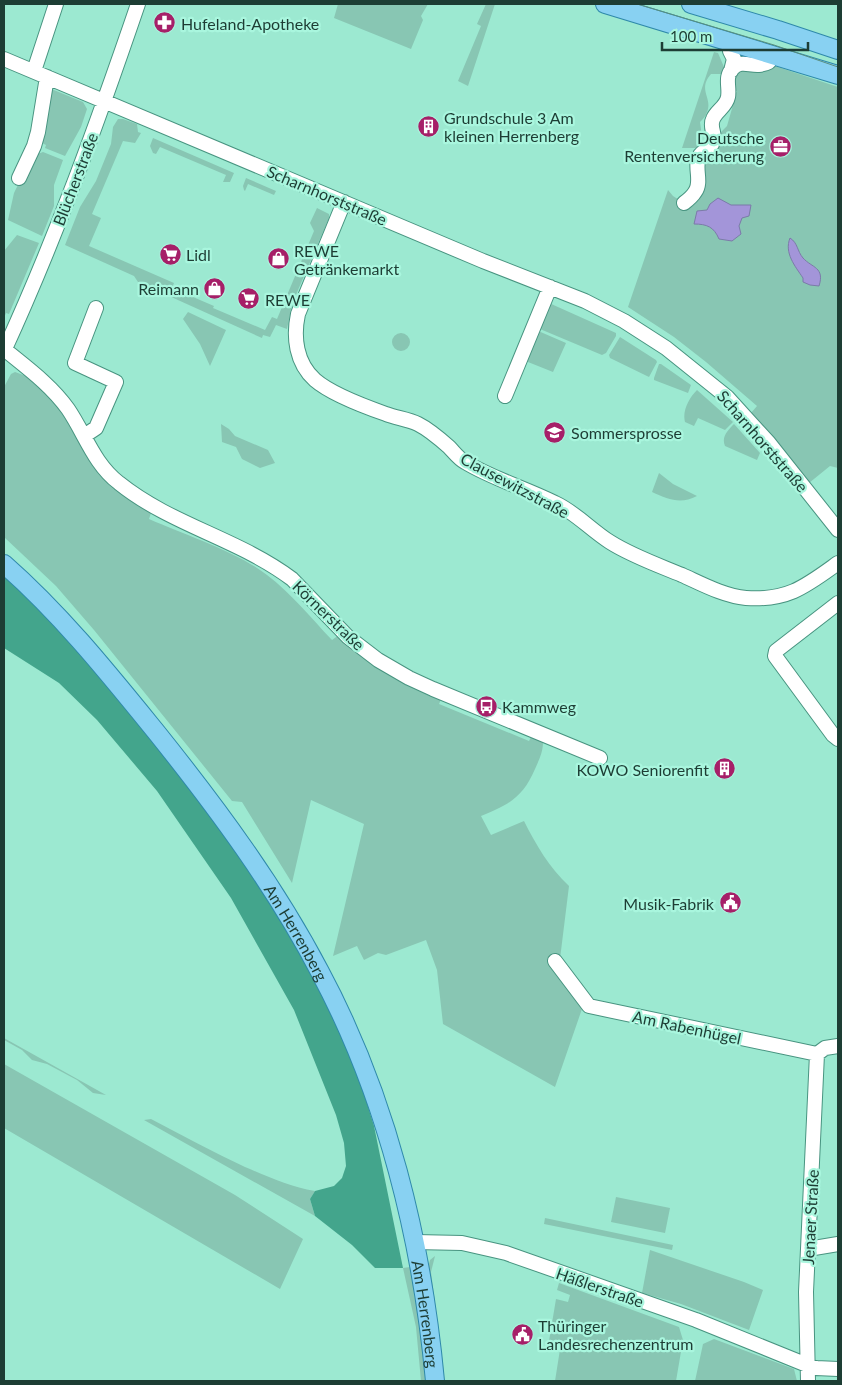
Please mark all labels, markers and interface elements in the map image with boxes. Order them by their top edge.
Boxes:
pharmacy icon: Hufeland-Apotheke [153,11,177,35]
place label: Hufeland-Apotheke [181,14,319,33]
scale bar [662,20,808,52]
text: 100 m [670,27,712,45]
place label: Grundschule 3 Am kleinen Herrenberg [444,108,579,145]
building icon: Grundschule 3 Am kleinen Herrenberg [416,114,440,138]
place label: Deutsche Rentenversicherung [624,128,764,165]
street label: Blücherstraße [49,130,101,228]
office icon: Deutsche Rentenversicherung [768,134,792,158]
street label: Scharnhorststraße [264,161,390,229]
place label: REWE Getränkemarkt [294,241,399,278]
supermarket icon: Lidl [158,242,182,266]
place label: Lidl [186,245,211,264]
shop icon: REWE Getränkemarkt [266,247,290,271]
shop icon: Reimann [203,276,227,300]
place label: Reimann [138,279,199,298]
supermarket icon: REWE [237,287,261,311]
place label: REWE [265,290,310,309]
street label: Scharnhorststraße [714,386,812,496]
school or university icon: Sommersprosse [543,420,567,444]
place label: Sommersprosse [571,423,682,442]
street label: Clausewitzstraße [458,448,572,522]
street label: Körnerstraße [289,576,369,654]
bus stop icon: Kammweg [474,694,498,718]
place label: Kammweg [502,697,576,716]
building icon: KOWO Seniorenfit [713,757,737,781]
place label: KOWO Seniorenfit [577,760,709,779]
street label: Am Herrenberg [261,880,332,984]
public building icon: Musik-Fabrik [718,891,742,915]
place label: Musik-Fabrik [623,894,715,913]
street label: Am Rabenhügel [631,1006,743,1048]
street label: Jenaer Straße [798,1169,822,1265]
street label: Am Herrenberg [409,1259,443,1369]
street label: Häßlerstraße [554,1263,646,1311]
place label: Thüringer Landesrechenzentrum [538,1316,693,1353]
public building icon: Thüringer Landesrechenzentrum [510,1322,534,1346]

